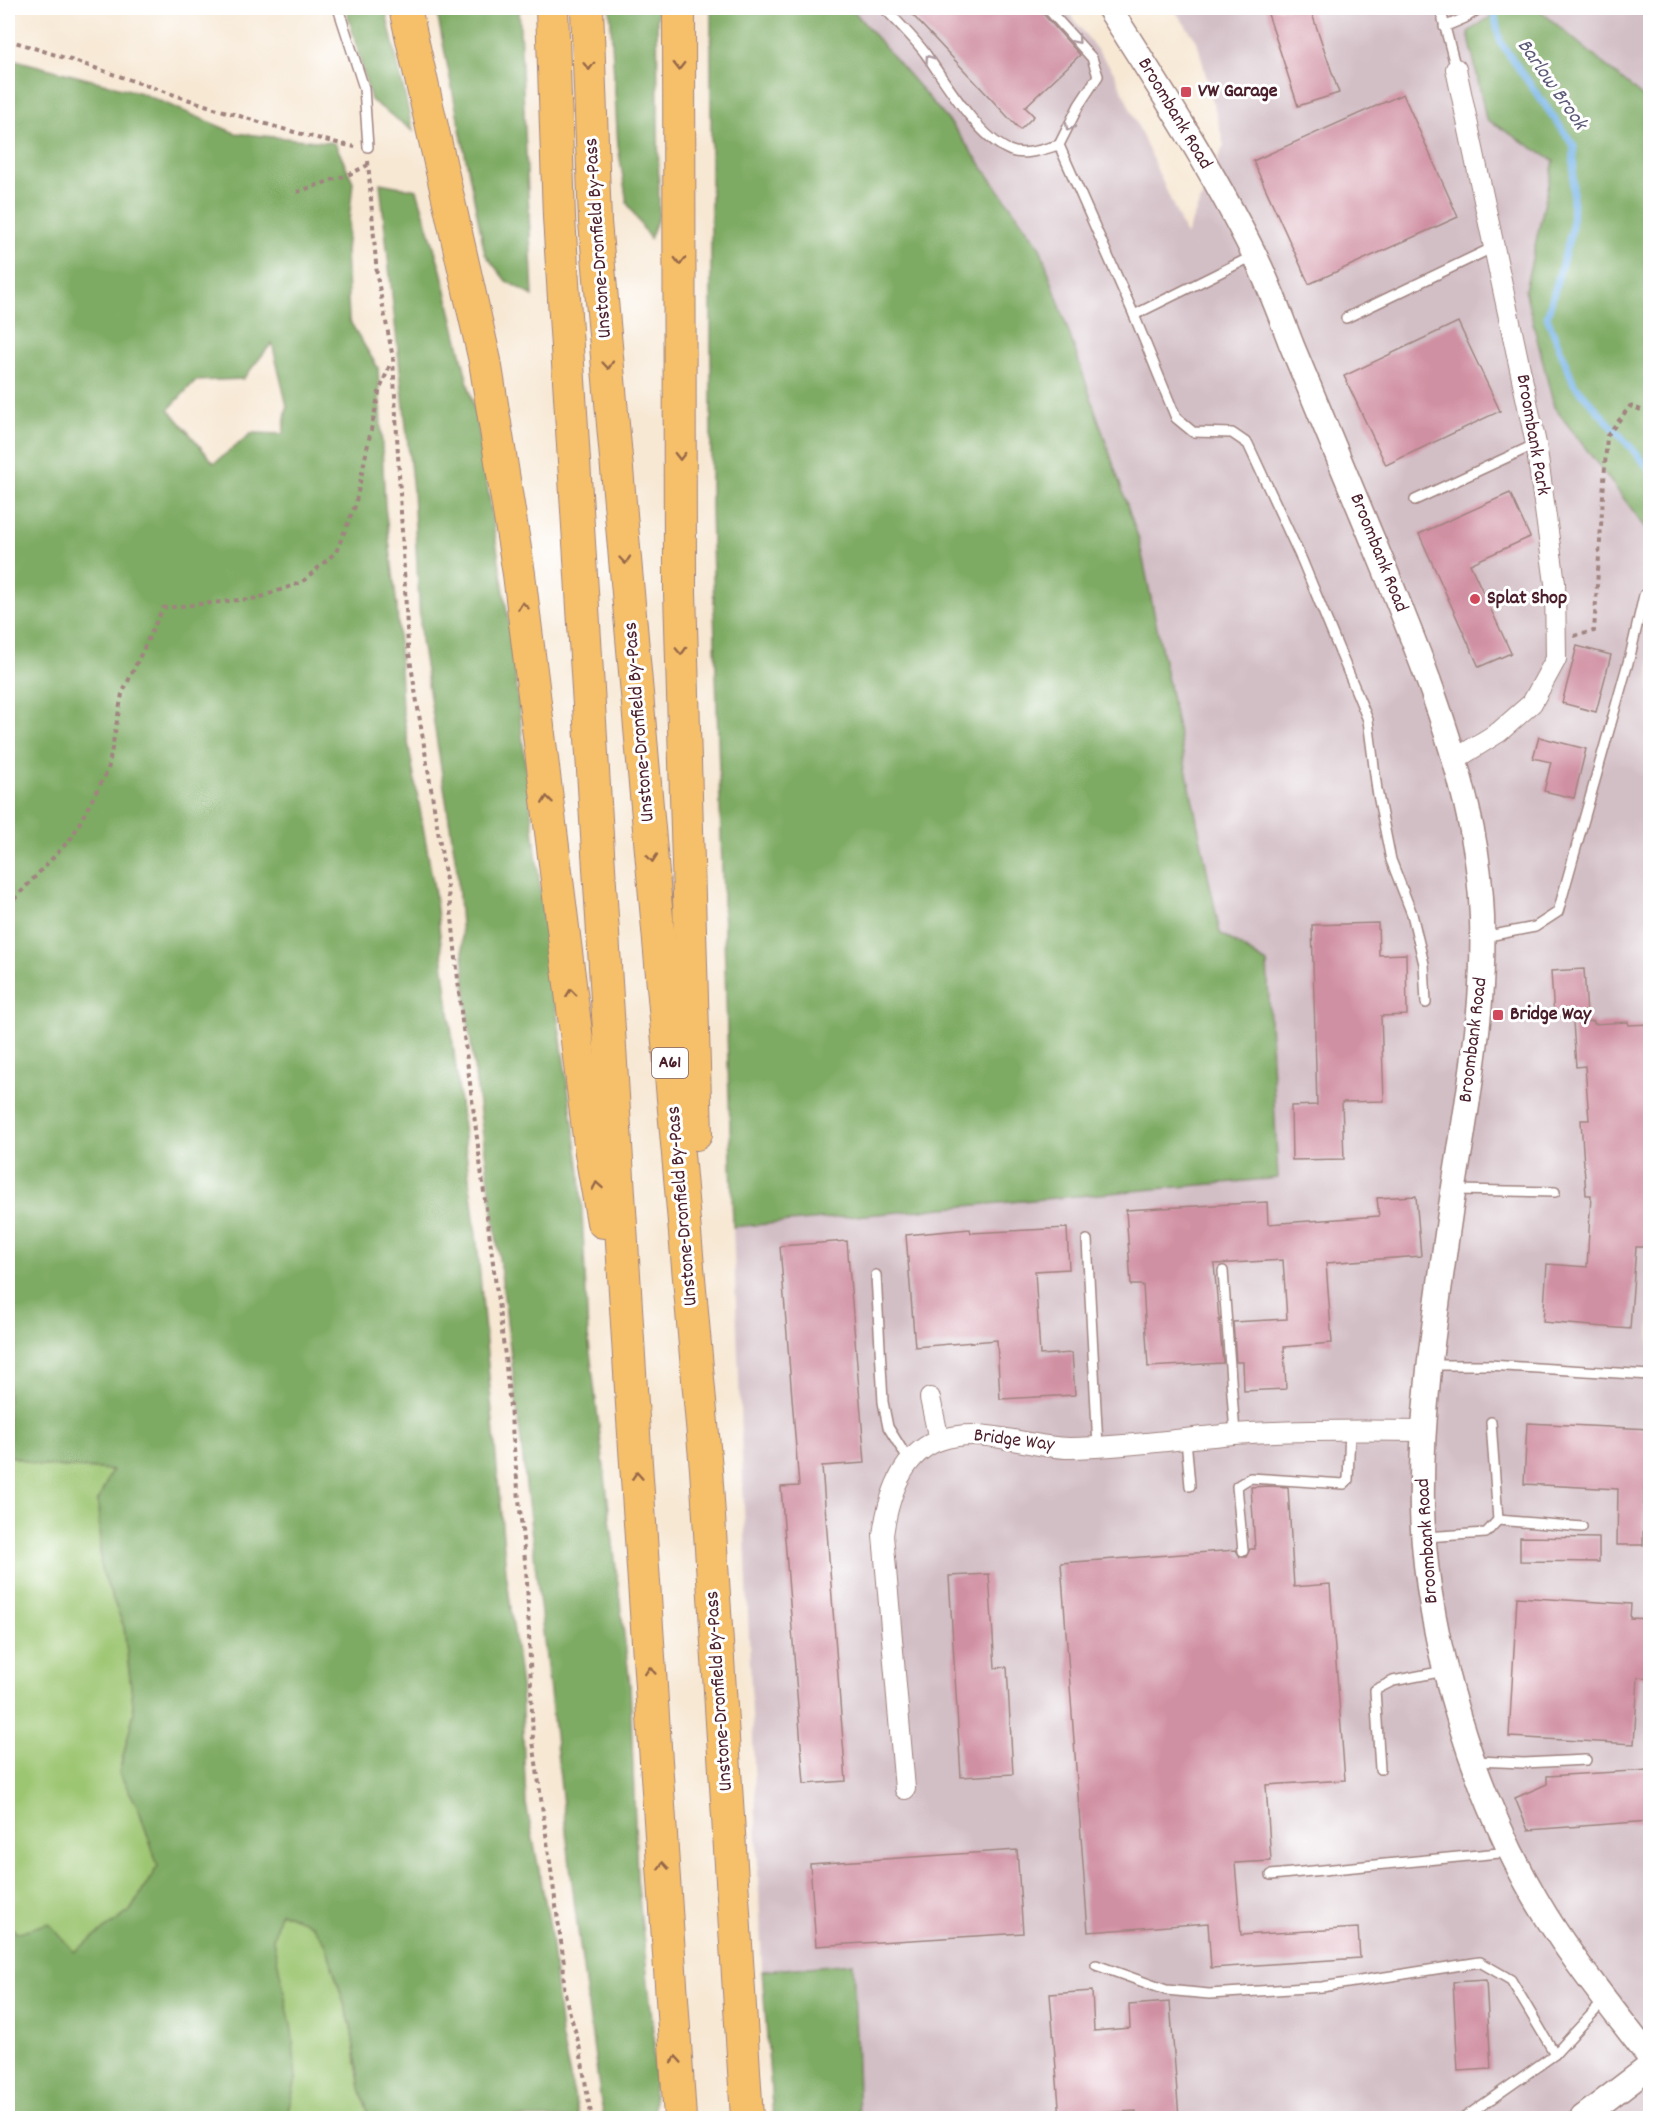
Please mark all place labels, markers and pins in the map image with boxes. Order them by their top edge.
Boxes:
place label: VW Garage [1198,78,1278,106]
marker: VW Garage [1179,85,1193,99]
place label: Splat Shop [1487,585,1567,613]
marker: Splat Shop [1468,592,1482,606]
place label: Bridge Way [1510,1001,1592,1029]
marker: Bridge Way [1491,1008,1505,1022]

